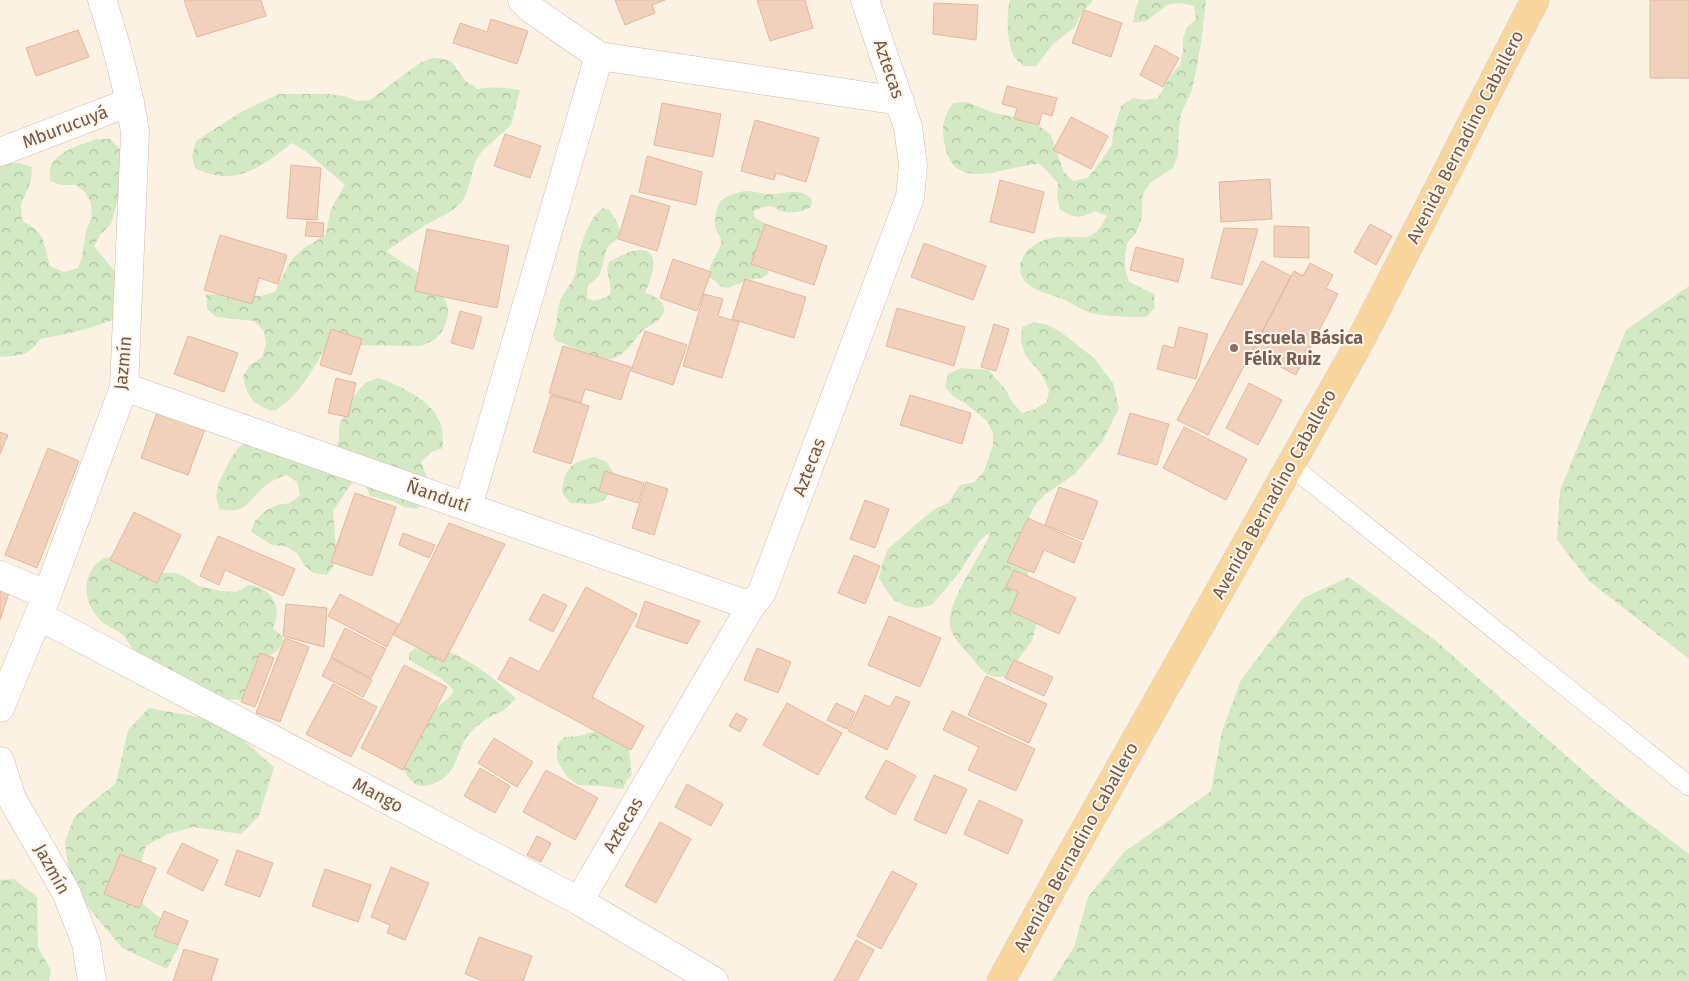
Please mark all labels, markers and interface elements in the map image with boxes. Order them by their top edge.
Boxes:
street label: Avenida Bernadino Caballero [1401,27,1529,247]
street label: Aztecas [869,37,909,101]
street label: Mburucuyá [19,101,111,153]
place label: Escuela Básica Félix Ruiz [1244,327,1363,370]
street label: Jazmín [110,335,136,391]
marker: Escuela Básica Félix Ruiz [1228,342,1240,354]
street label: Avenida Bernadino Caballero [1207,385,1341,603]
street label: Aztecas [788,435,830,499]
street label: Ñandutí [403,474,473,517]
street label: Avenida Bernadino Caballero [1009,738,1143,956]
street label: Mango [349,773,407,817]
street label: Aztecas [598,793,648,857]
street label: Jazmín [29,840,75,898]

